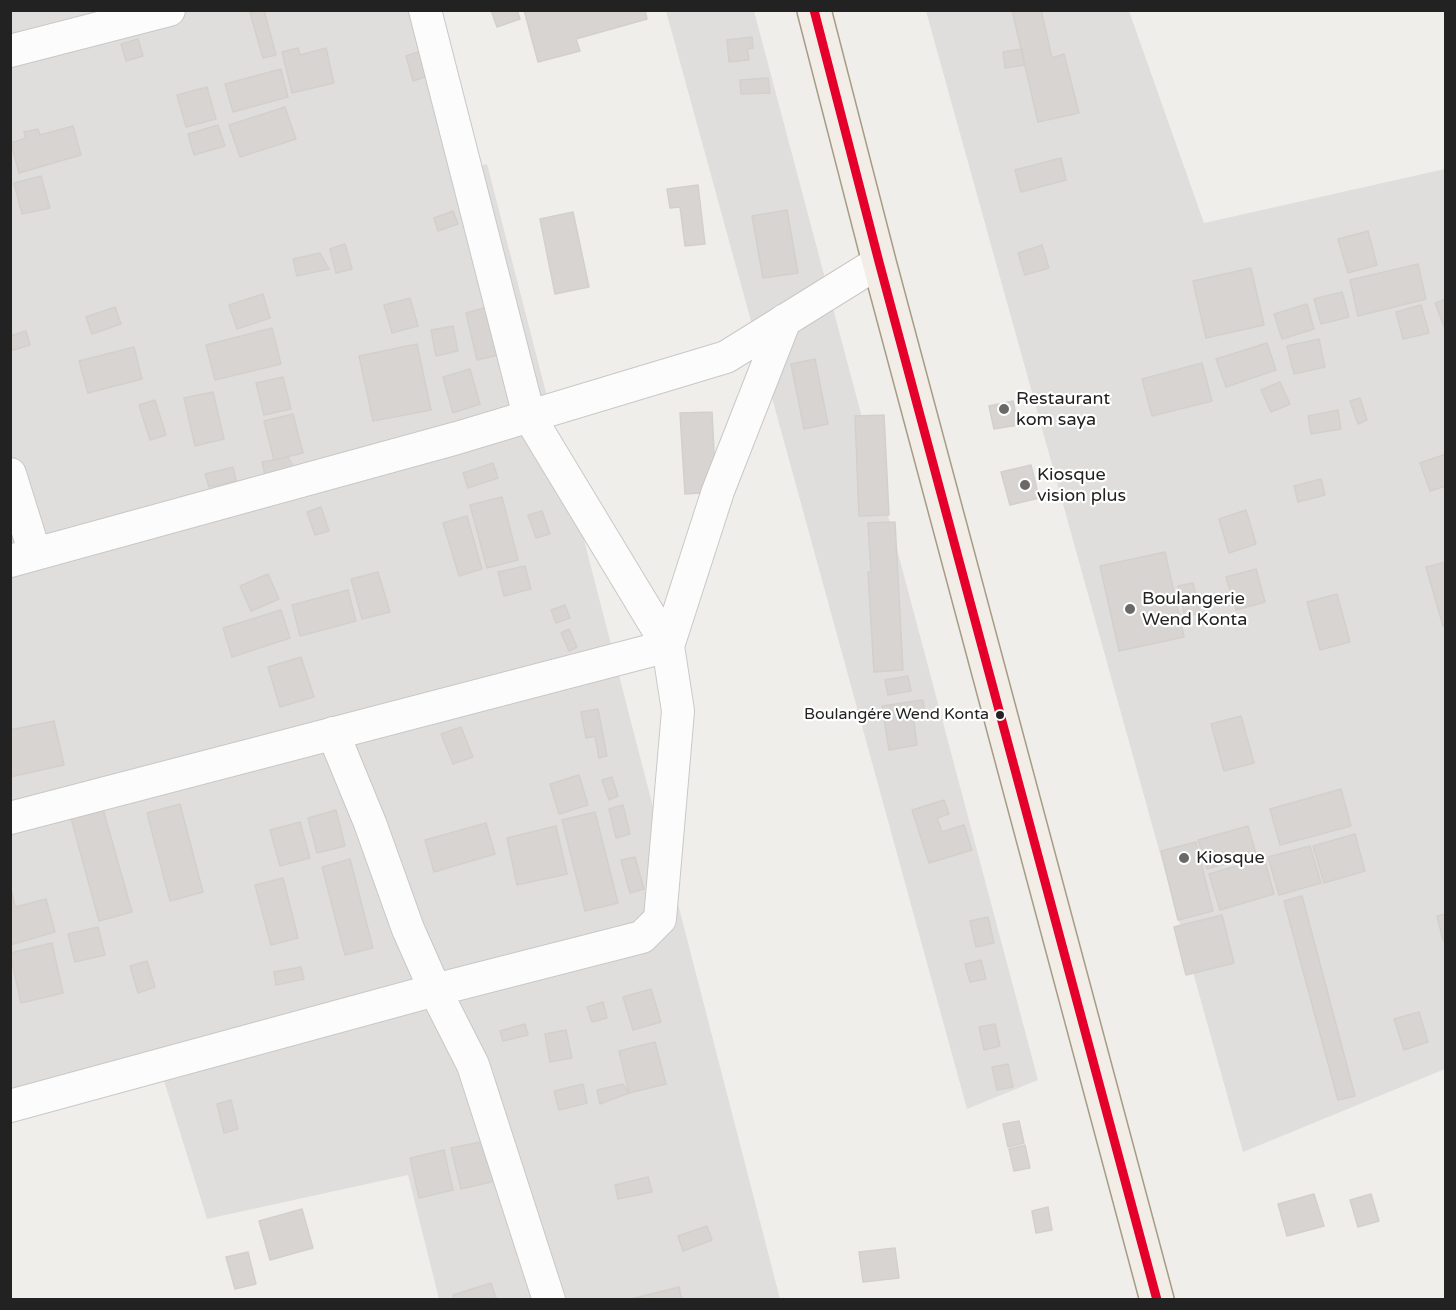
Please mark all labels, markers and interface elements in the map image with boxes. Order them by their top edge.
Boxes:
place label: Restaurant kom saya [1016,388,1110,430]
marker: Restaurant kom saya [997,402,1011,416]
place label: Kiosque vision plus [1037,464,1126,506]
marker: Kiosque vision plus [1018,478,1032,492]
place label: Boulangerie Wend Konta [1142,588,1247,630]
marker: Boulangerie Wend Konta [1123,602,1137,616]
place label: Boulangére Wend Konta [804,705,989,725]
marker: Boulangére Wend Konta [994,709,1006,721]
place label: Kiosque [1196,847,1265,869]
marker: Kiosque [1177,851,1191,865]

